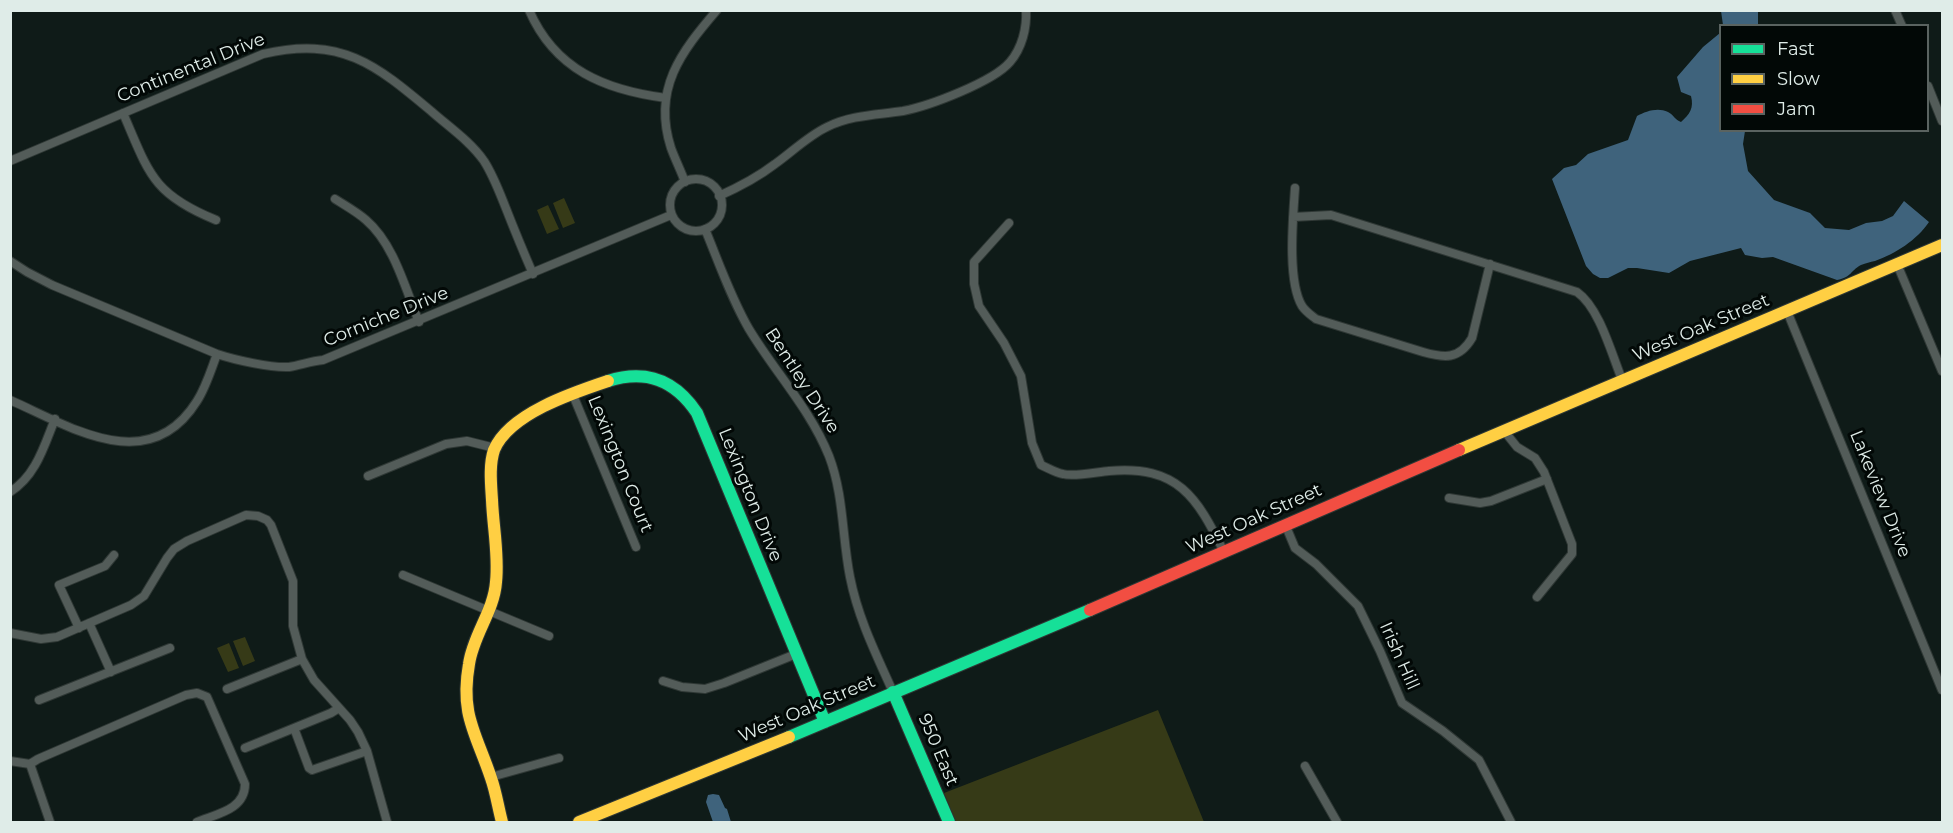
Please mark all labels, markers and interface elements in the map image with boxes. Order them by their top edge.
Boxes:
legend [1719,24,1929,132]
street label: Continental Drive [114,28,268,108]
text: Fast [1777,38,1815,60]
text: Slow [1777,68,1820,90]
text: Jam [1777,98,1816,120]
street label: Corniche Drive [320,282,452,352]
street label: West Oak Street [1629,289,1773,367]
street label: Bentley Drive [760,324,844,438]
street label: Lexington Court [583,392,657,536]
street label: Lexington Drive [713,425,787,565]
street label: Lakeview Drive [1845,427,1915,561]
street label: West Oak Street [1183,479,1325,559]
street label: Irish Hill [1374,619,1424,693]
street label: West Oak Street [735,670,879,748]
street label: 950 East [913,711,963,789]

